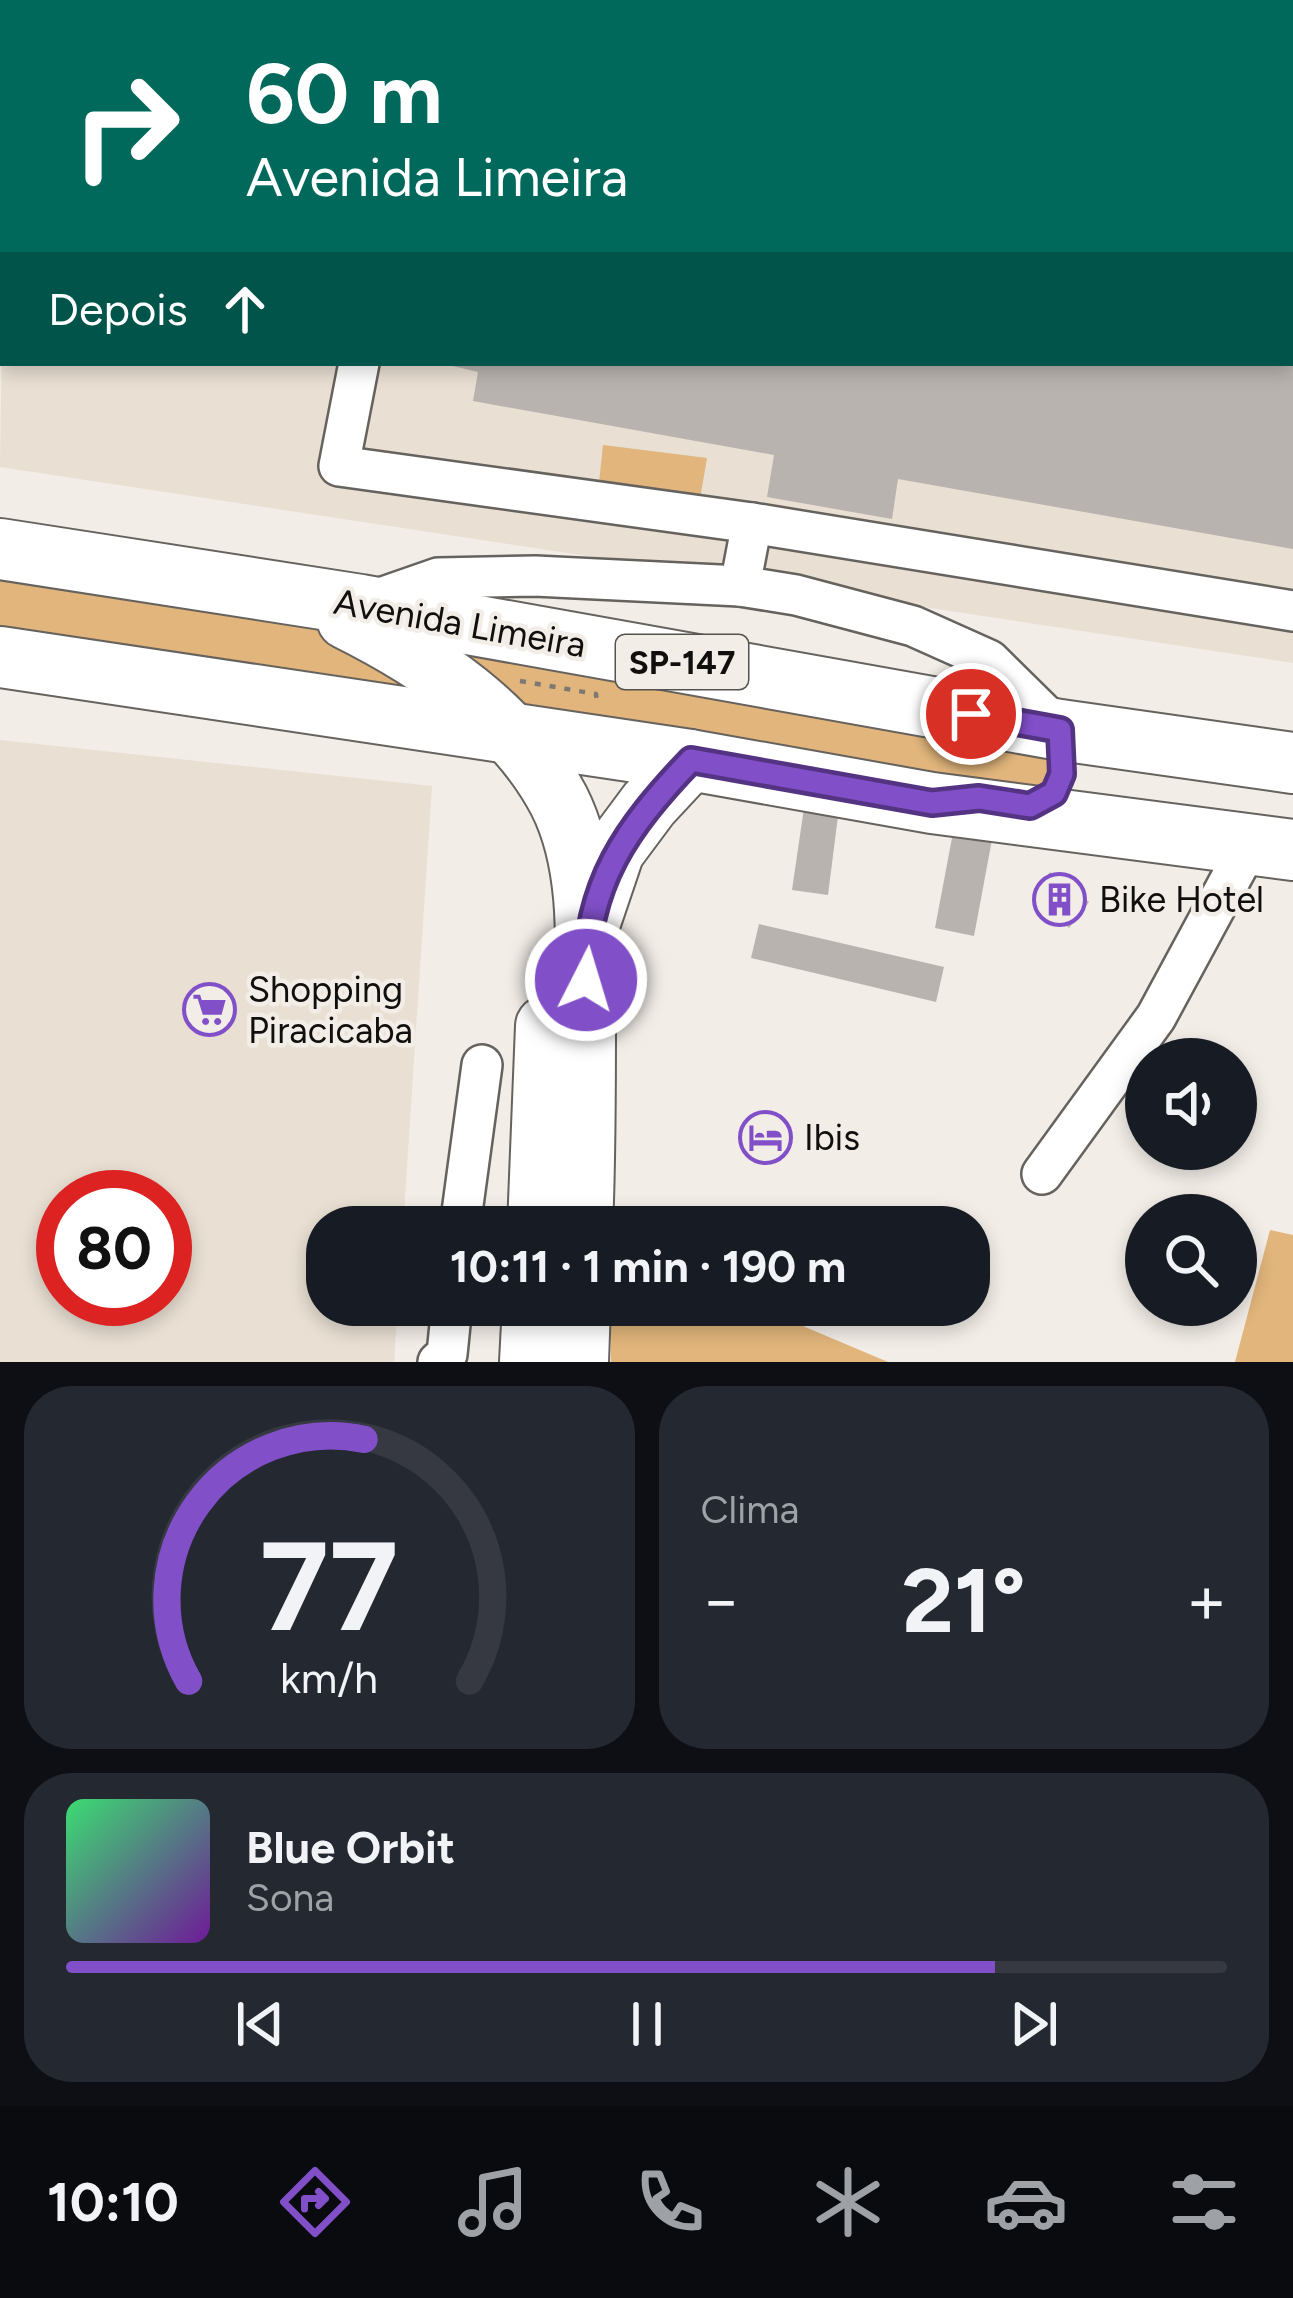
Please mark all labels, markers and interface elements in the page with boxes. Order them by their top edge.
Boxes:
text: 60 m [246,43,442,144]
icon: right [48,48,204,204]
text: Avenida Limeira [246,145,628,210]
icon: ahead [212,276,278,342]
text: Depois [48,282,188,336]
street label: Avenida Limeira [331,580,589,666]
road number: SP-147 [616,635,748,689]
pin [920,663,1022,765]
icon: arrive [938,681,1004,747]
building icon: Bike Hotel [1032,871,1088,927]
place label: Bike Hotel [1099,878,1264,921]
position arrow [523,917,649,1043]
place label: Shopping Piracicaba [248,968,413,1052]
supermarket icon: Shopping Piracicaba [181,982,237,1038]
map controls [1125,1038,1257,1326]
button: sound [1125,1038,1257,1170]
hotel icon: Ibis [737,1109,793,1165]
place label: Ibis [804,1116,860,1159]
speed limit sign: 80 [36,1170,192,1326]
button: search [1125,1194,1257,1326]
text: 10:11 · 1 min · 190 m [450,1239,846,1293]
text: Clima [701,1486,799,1533]
text: 77 [260,1511,399,1661]
text: 21° [902,1546,1026,1655]
text: − [701,1560,742,1640]
text: + [1186,1560,1227,1640]
text: km/h [280,1651,378,1703]
text: Blue Orbit [246,1820,455,1874]
text: Sona [246,1874,334,1921]
icon: previous [227,1991,293,2057]
icon: pause [614,1991,680,2057]
icon: next [1001,1991,1067,2057]
icon: directions [273,2160,357,2244]
icon: music [451,2160,535,2244]
icon: phone [628,2160,712,2244]
icon: climate [806,2160,890,2244]
icon: car [984,2160,1068,2244]
icon: filters [1162,2160,1246,2244]
text: 10:10 [47,2170,179,2235]

